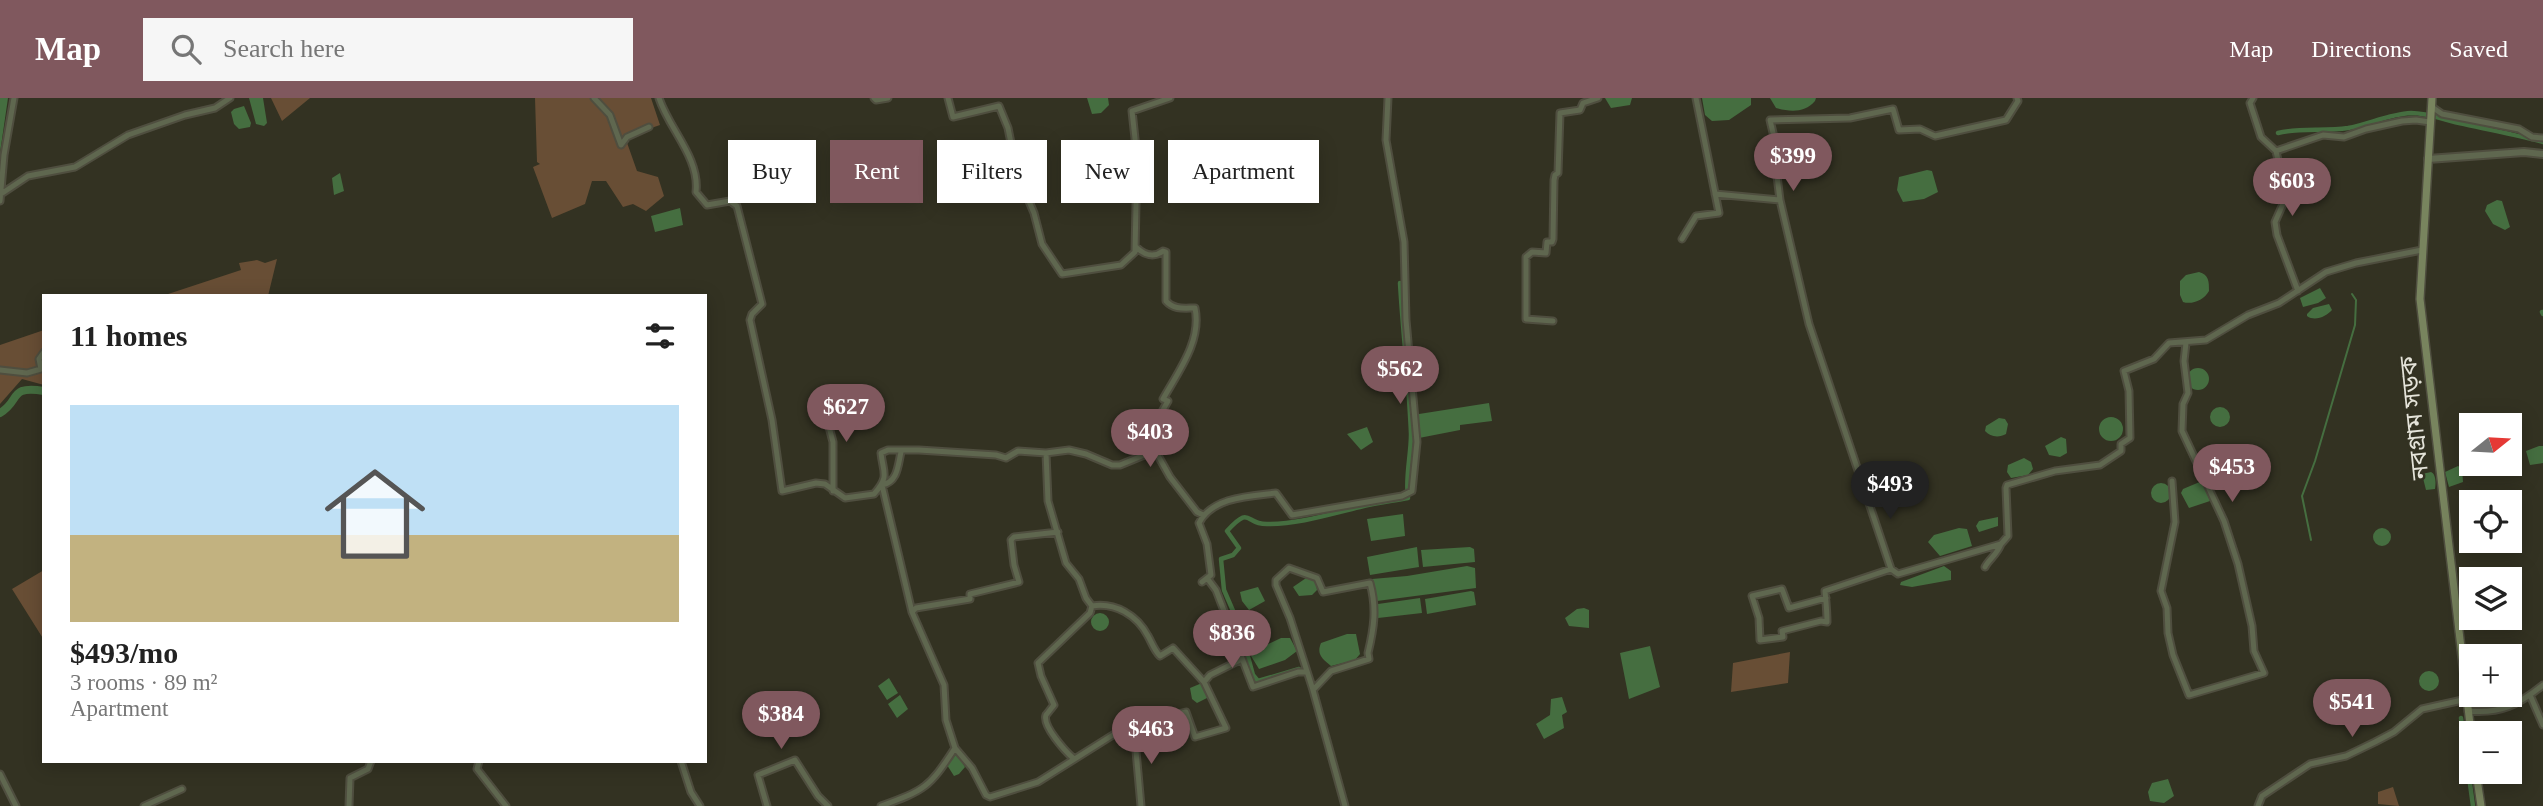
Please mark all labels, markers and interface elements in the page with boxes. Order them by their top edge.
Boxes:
search box [143,18,633,81]
icon: search [167,30,205,68]
text: Map [35,31,101,67]
text: Search here [223,34,345,63]
text: Map [2229,36,2273,62]
text: Directions [2311,36,2411,62]
text: Saved [2449,36,2508,62]
pin: $399 [1752,134,1834,193]
chip: Buy [728,140,816,203]
chip: Rent [830,140,923,203]
chip: Filters [937,140,1047,203]
chip: New [1061,140,1154,203]
chip: Apartment [1168,140,1319,203]
text: $399 [1770,143,1816,168]
pin: $603 [2251,158,2333,218]
text: $603 [2269,168,2315,193]
icon: filters [641,317,679,355]
text: 11 homes [70,319,188,352]
pin: $562 [1359,346,1441,406]
street label: নবগ্রাম সড়ক [2395,354,2434,482]
text: $562 [1377,356,1423,381]
pin: $627 [805,384,887,444]
text: $627 [823,394,869,419]
pin: $403 [1109,410,1191,469]
north arrow [2459,413,2522,476]
map controls [2459,413,2522,784]
text: $403 [1127,419,1173,444]
pin: $453 [2191,444,2273,504]
icon: home [312,451,438,577]
text: $453 [2209,454,2255,479]
pin: $493 [1849,462,1931,521]
text: $493 [1867,471,1913,496]
button: locate [2459,490,2522,553]
button: layers [2459,567,2522,630]
pin: $836 [1191,610,1273,670]
text: $836 [1209,620,1255,645]
text: $493/mo [70,636,178,669]
button: + [2459,644,2522,707]
text: 3 rooms · 89 m² [70,670,217,695]
pin: $541 [2311,680,2393,739]
text: $541 [2329,689,2375,714]
pin: $384 [740,692,822,751]
text: Apartment [70,696,168,721]
text: $384 [758,701,804,726]
pin: $463 [1110,706,1192,766]
text: $463 [1128,716,1174,741]
button: − [2459,721,2522,784]

